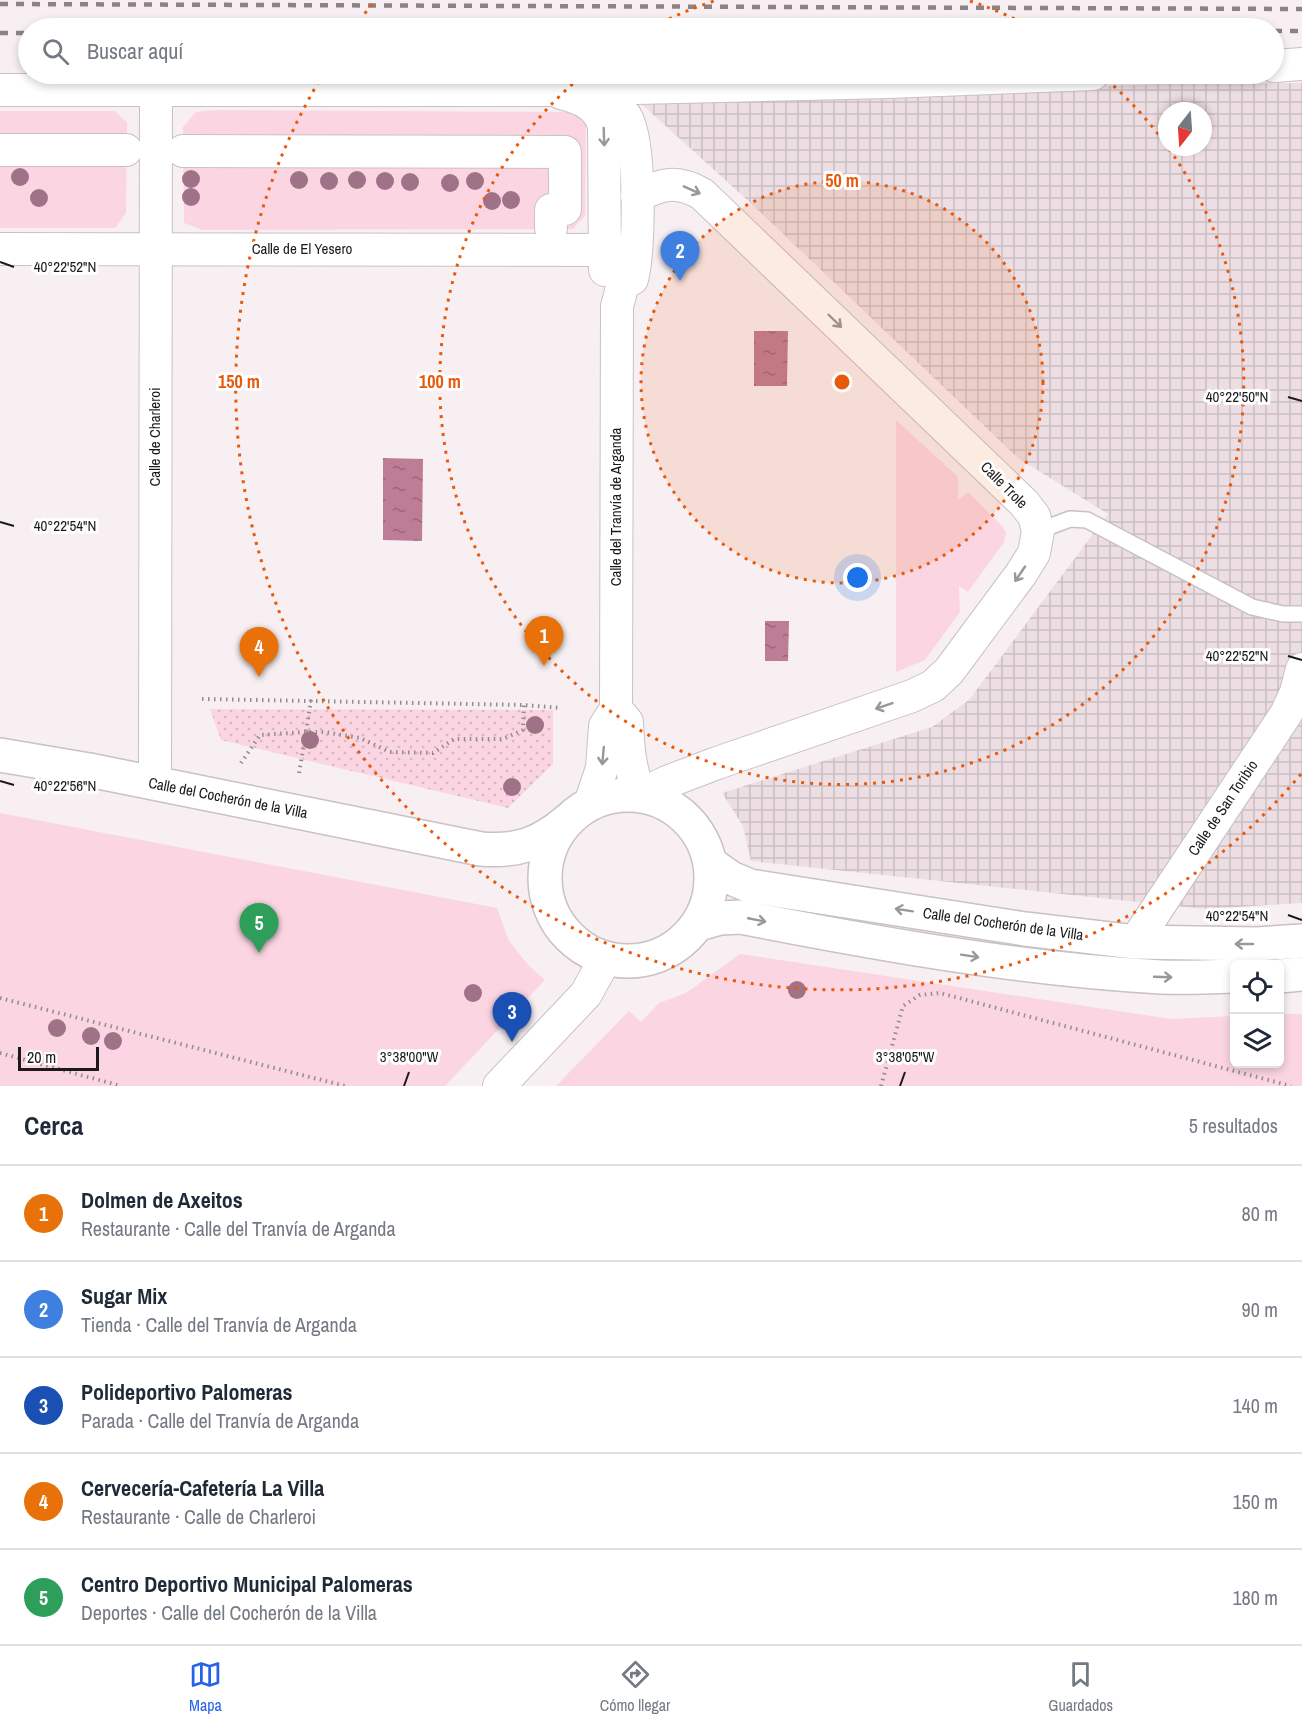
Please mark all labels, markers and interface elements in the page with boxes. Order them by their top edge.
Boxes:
search box [18,18,1284,84]
icon: search [39,35,72,68]
text: Buscar aquí [87,36,183,66]
north arrow [1158,102,1212,156]
one-way arrow [599,127,610,147]
text: 50 m [825,168,859,193]
one-way arrow [682,184,700,196]
pin: 2 [660,232,700,281]
street label: Calle de El Yesero [252,238,352,259]
text: 40°22'52"N [34,256,96,277]
one-way arrow [827,314,842,329]
text: 150 m [218,369,260,394]
text: 100 m [419,369,461,394]
centre of rings [832,372,852,392]
text: 40°22'50"N [1206,386,1268,407]
street label: Calle de Charleroi [144,387,165,487]
street label: Calle del Tranvía de Arganda [605,428,626,586]
street label: Calle Trole [976,456,1033,513]
text: 40°22'54"N [34,515,96,536]
your location [843,563,872,592]
one-way arrow [1014,566,1026,582]
pin: 1 [524,616,564,666]
pin: 4 [240,628,278,677]
text: 40°22'52"N [1206,645,1268,666]
one-way arrow [875,701,894,712]
one-way arrow [598,745,609,765]
street label: Calle de San Toribio [1183,756,1262,860]
street label: Calle del Cocherón de la Villa [147,772,310,823]
text: 40°22'56"N [34,775,96,796]
street label: Calle del Cocherón de la Villa [921,902,1085,945]
pin: 5 [240,904,278,953]
one-way arrow [894,905,914,916]
text: 40°22'54"N [1206,905,1268,926]
one-way arrow [746,915,766,926]
one-way arrow [1234,938,1254,950]
one-way arrow [959,951,979,962]
map controls [1230,960,1284,1068]
button: locate [1230,960,1284,1014]
one-way arrow [1153,971,1173,982]
pin: 3 [492,992,532,1042]
button: layers [1230,1014,1284,1068]
scale bar [18,1044,99,1072]
text: 20 m [27,1046,56,1068]
text: 3°38'00"W [380,1046,439,1067]
text: 3°38'05"W [876,1046,935,1067]
text: Cerca [24,1108,83,1143]
text: 5 resultados [1189,1112,1278,1139]
text: Dolmen de Axeitos [81,1185,243,1215]
text: 1 [39,1200,48,1227]
text: 80 m [1242,1200,1278,1227]
text: Restaurante · Calle del Tranvía de Arganda [81,1215,396,1242]
text: Sugar Mix [81,1281,167,1311]
text: 2 [39,1296,48,1323]
text: 90 m [1242,1296,1278,1323]
text: Tienda · Calle del Tranvía de Arganda [81,1311,357,1338]
text: Polideportivo Palomeras [81,1377,293,1407]
text: 3 [39,1392,48,1419]
text: 140 m [1232,1392,1278,1419]
text: Parada · Calle del Tranvía de Arganda [81,1407,359,1434]
text: Cervecería-Cafetería La Villa [81,1473,324,1503]
text: 4 [39,1488,48,1515]
text: 150 m [1232,1488,1278,1515]
text: Restaurante · Calle de Charleroi [81,1503,316,1530]
text: Centro Deportivo Municipal Palomeras [81,1569,413,1599]
text: 5 [39,1584,48,1611]
text: 180 m [1232,1584,1278,1611]
text: Deportes · Calle del Cocherón de la Villa [81,1599,377,1626]
tab: Mapa [189,1658,222,1716]
tab: Cómo llegar [600,1658,670,1716]
tab: Guardados [1048,1658,1113,1716]

